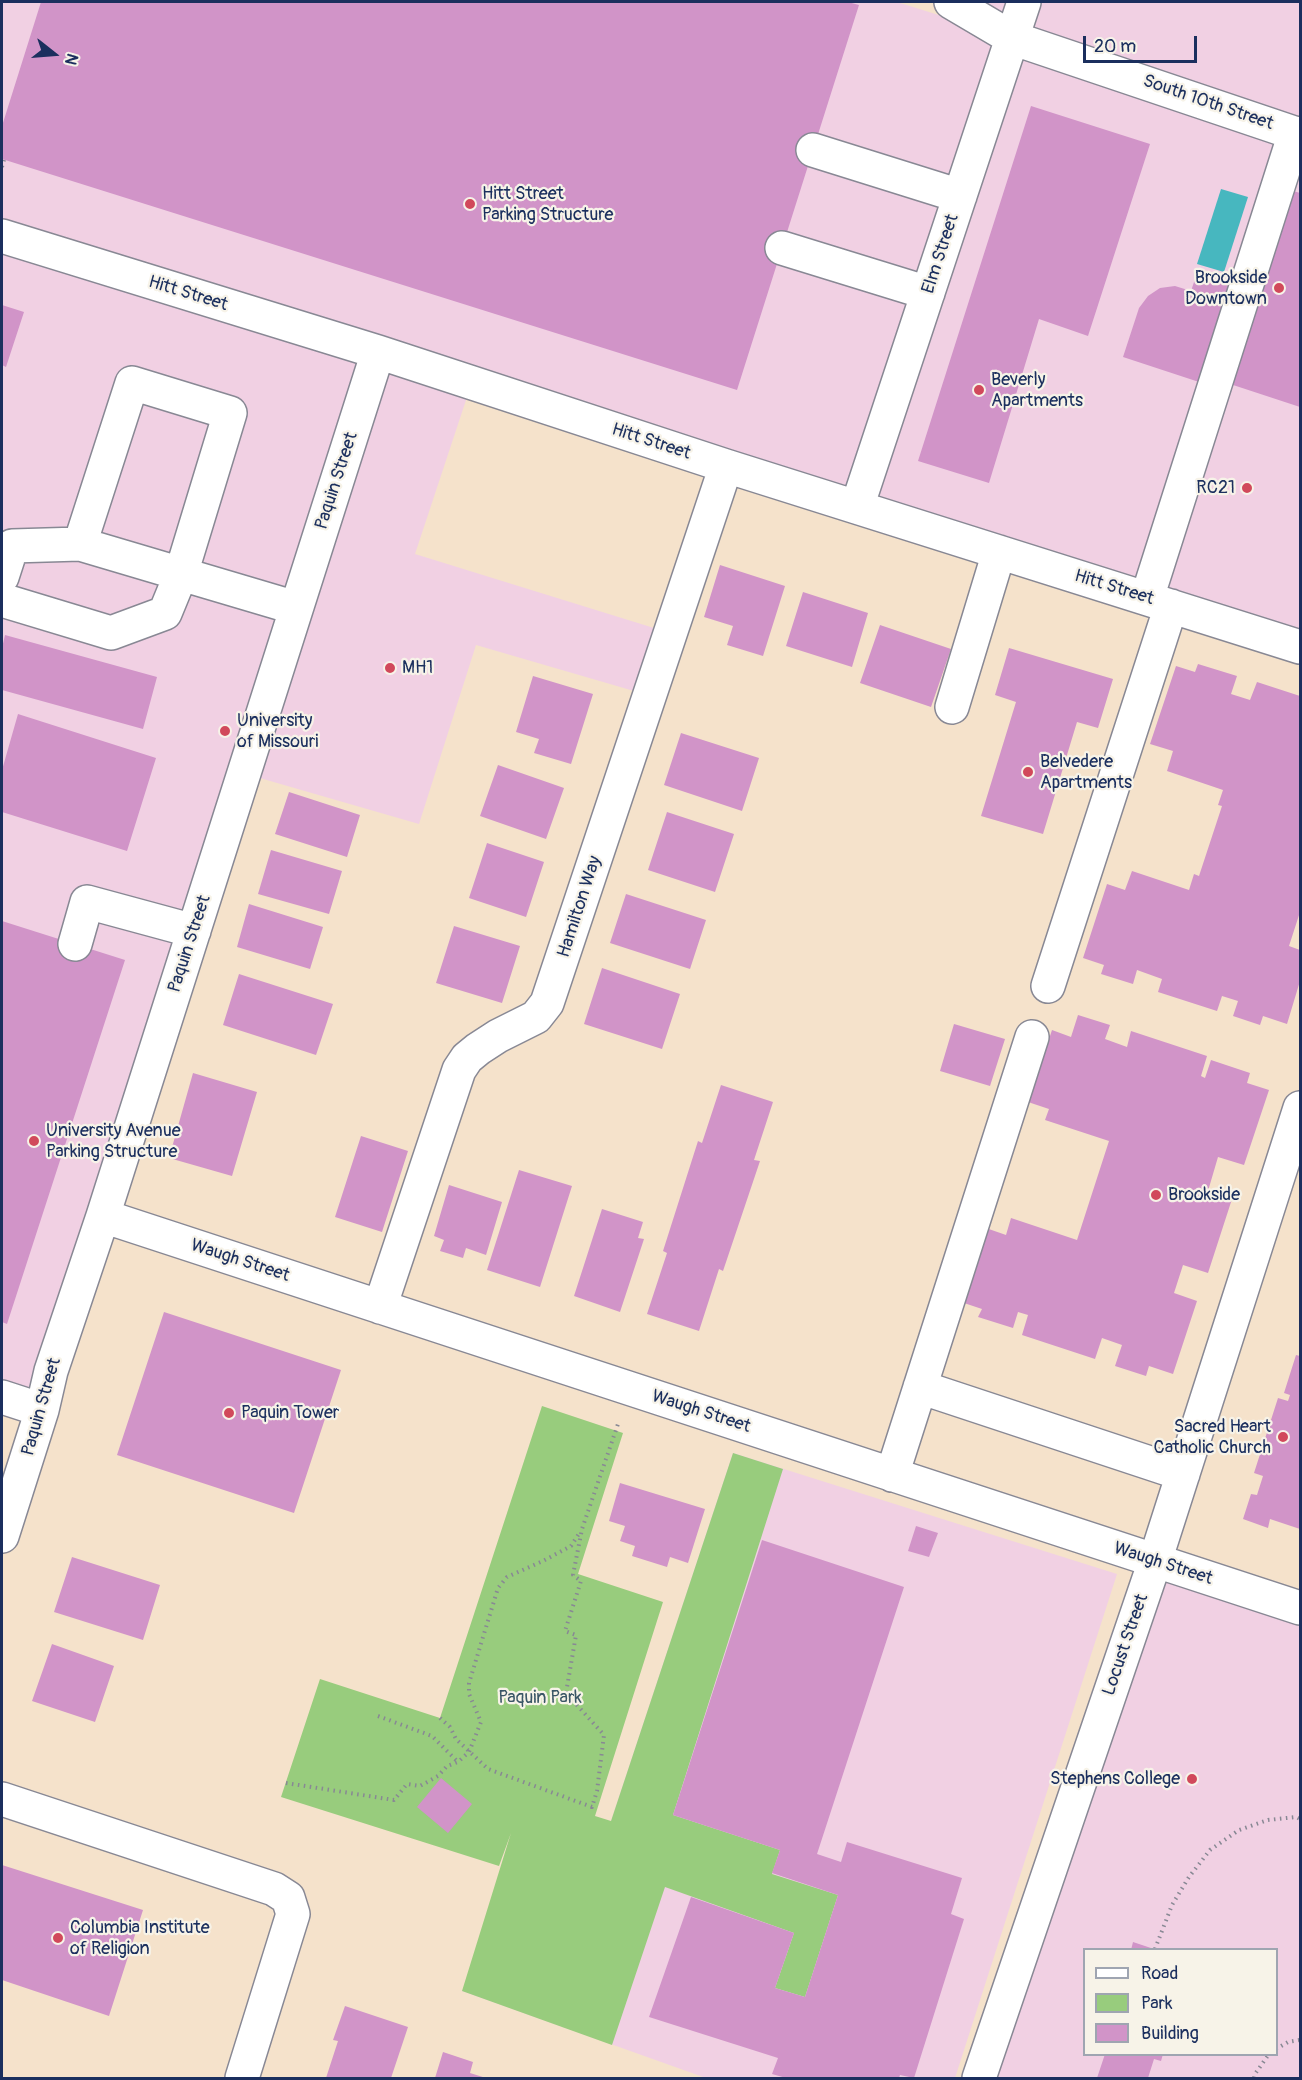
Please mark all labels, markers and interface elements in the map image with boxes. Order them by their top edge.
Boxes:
north arrow [24,24,84,84]
scale bar [1086,24,1200,62]
text: 20 m [1094,35,1136,58]
text: N [60,51,82,67]
street label: South 10th Street [1140,71,1276,135]
place label: Hitt Street Parking Structure [482,183,613,226]
marker: Hitt Street Parking Structure [463,197,477,211]
street label: Elm Street [918,212,964,296]
place label: Brookside Downtown [1185,267,1267,310]
street label: Hitt Street [146,272,230,316]
marker: Brookside Downtown [1272,281,1286,295]
place label: Beverly Apartments [991,369,1083,412]
marker: Beverly Apartments [972,383,986,397]
street label: Hitt Street [609,419,693,465]
street label: Paquin Street [311,430,363,532]
place label: RC21 [1196,477,1235,499]
marker: RC21 [1240,481,1254,495]
street label: Hitt Street [1072,566,1156,610]
place label: MH1 [402,657,433,679]
marker: MH1 [383,661,397,675]
place label: University of Missouri [237,710,318,752]
marker: University of Missouri [218,724,232,738]
place label: Belvedere Apartments [1040,751,1132,794]
marker: Belvedere Apartments [1021,765,1035,779]
street label: Hamilton Way [553,853,607,961]
street label: Paquin Street [164,893,216,995]
place label: University Avenue Parking Structure [46,1120,181,1162]
marker: University Avenue Parking Structure [27,1134,41,1148]
place label: Brookside [1168,1184,1240,1206]
marker: Brookside [1149,1188,1163,1202]
street label: Waugh Street [188,1235,292,1287]
street label: Paquin Street [18,1355,66,1459]
street label: Waugh Street [649,1386,753,1438]
place label: Paquin Tower [241,1402,339,1424]
marker: Paquin Tower [222,1406,236,1420]
place label: Sacred Heart Catholic Church [1154,1416,1271,1458]
marker: Sacred Heart Catholic Church [1276,1430,1290,1444]
street label: Waugh Street [1111,1538,1215,1590]
street label: Locust Street [1099,1591,1153,1699]
park label: Paquin Park [498,1687,582,1709]
place label: Stephens College [1050,1768,1180,1790]
marker: Stephens College [1185,1772,1199,1786]
place label: Columbia Institute of Religion [70,1917,210,1960]
marker: Columbia Institute of Religion [51,1931,65,1945]
legend [1083,1948,1278,2056]
text: Road [1141,1962,1178,1985]
text: Park [1141,1992,1173,2015]
text: Building [1141,2022,1199,2045]

